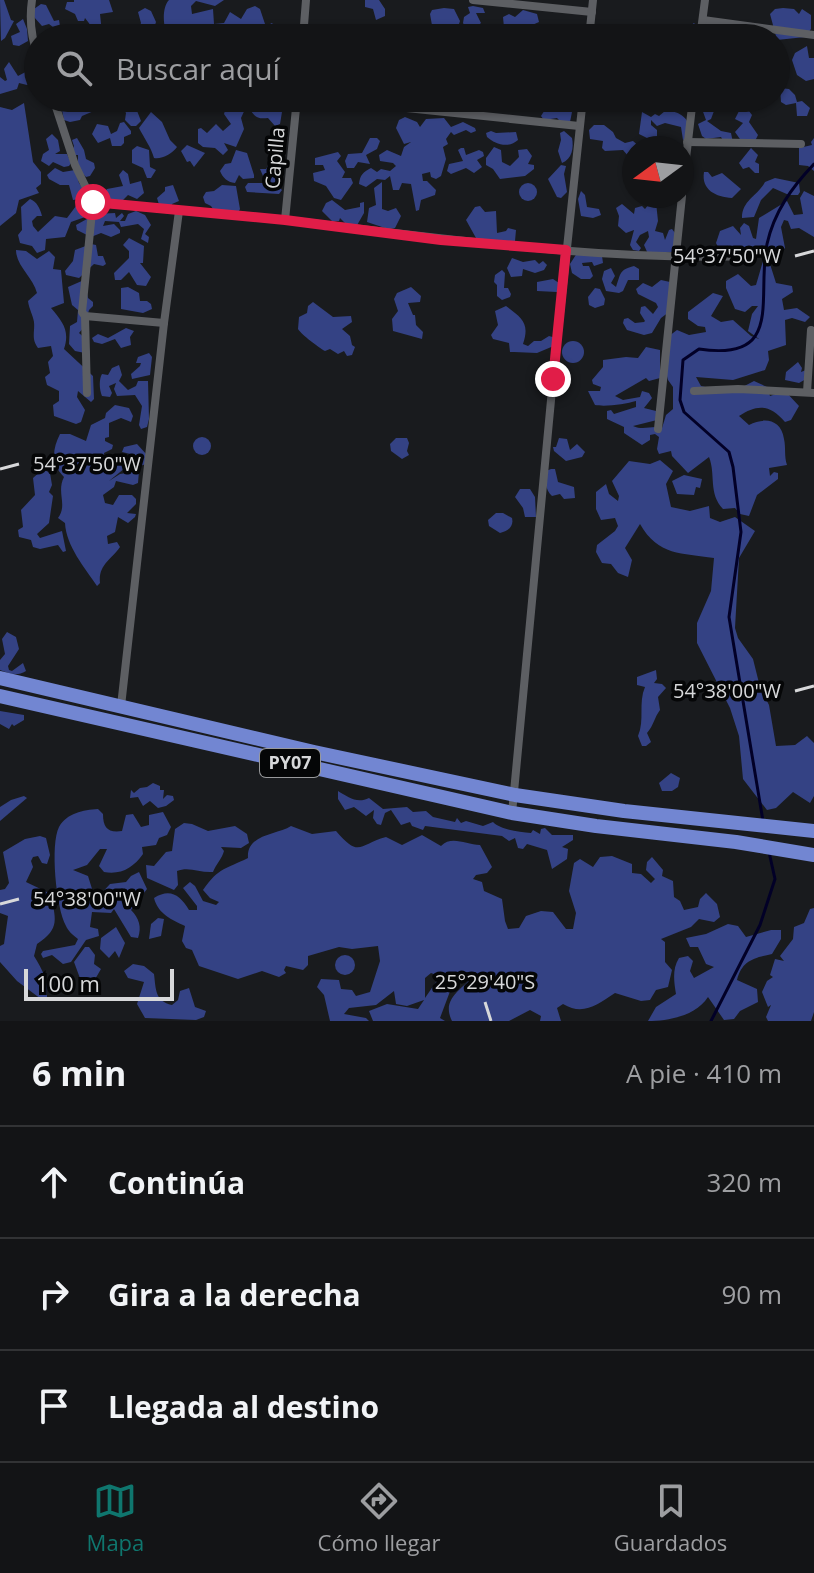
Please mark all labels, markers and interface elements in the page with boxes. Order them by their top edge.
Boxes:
search box [24,24,790,112]
icon: search [52,46,96,90]
text: Buscar aquí [116,48,280,89]
street label: Capilla [258,126,291,190]
north arrow [622,136,694,208]
route start [75,184,111,220]
text: 54°37'50"W [673,242,782,269]
route end [535,361,571,397]
text: 54°37'50"W [33,450,142,477]
text: 54°38'00"W [673,677,782,704]
road number: PY07 [260,749,320,777]
text: 54°38'00"W [33,885,142,912]
scale bar [24,965,174,1001]
text: 100 m [36,968,100,998]
text: 25°29'40"S [435,968,535,995]
text: 6 min [32,1050,126,1096]
text: A pie · 410 m [626,1055,782,1091]
icon: ahead [32,1160,76,1204]
text: Continúa [108,1162,245,1203]
text: 320 m [707,1164,782,1200]
icon: right [32,1272,76,1316]
text: Gira a la derecha [108,1274,361,1315]
text: 90 m [721,1276,782,1312]
icon: arrive [32,1384,76,1428]
text: Llegada al destino [108,1386,379,1427]
tab: Mapa [87,1479,144,1557]
tab: Cómo llegar [318,1479,441,1557]
tab: Guardados [614,1479,727,1557]

